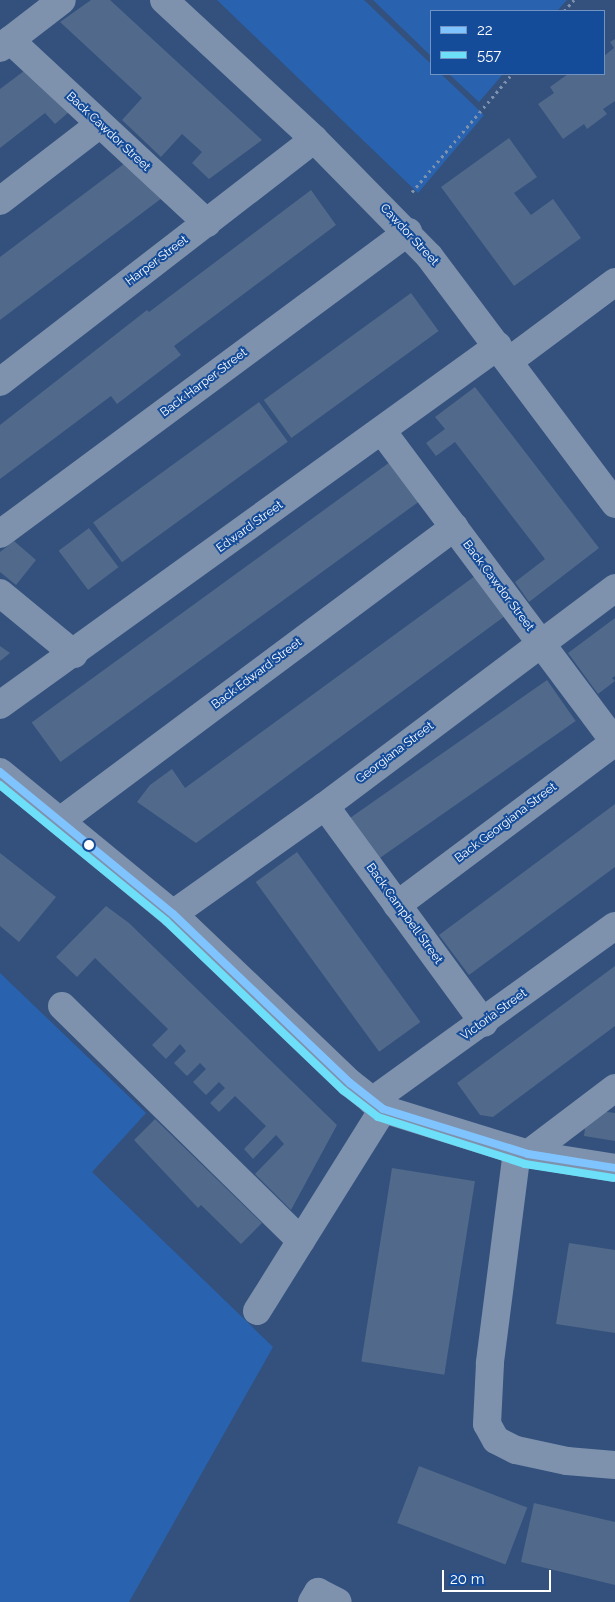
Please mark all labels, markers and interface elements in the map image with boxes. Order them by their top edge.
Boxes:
legend [430,10,605,75]
text: 22 [477,21,493,39]
text: 557 [477,46,501,64]
street label: Back Cawdor Street [63,89,153,175]
street label: Cawdor Street [377,201,441,269]
street label: Harper Street [123,233,191,289]
street label: Back Harper Street [158,346,250,420]
street label: Edward Street [214,498,286,556]
street label: Back Cawdor Street [459,538,537,634]
street label: Back Edward Street [209,635,305,713]
street label: Georgiana Street [353,719,437,787]
street label: Back Georgiana Street [452,780,560,866]
unlabelled marker [84,840,94,850]
street label: Back Campbell Street [363,861,445,967]
street label: Victoria Street [458,986,530,1044]
scale bar [445,1560,554,1592]
text: 20 m [450,1570,485,1588]

